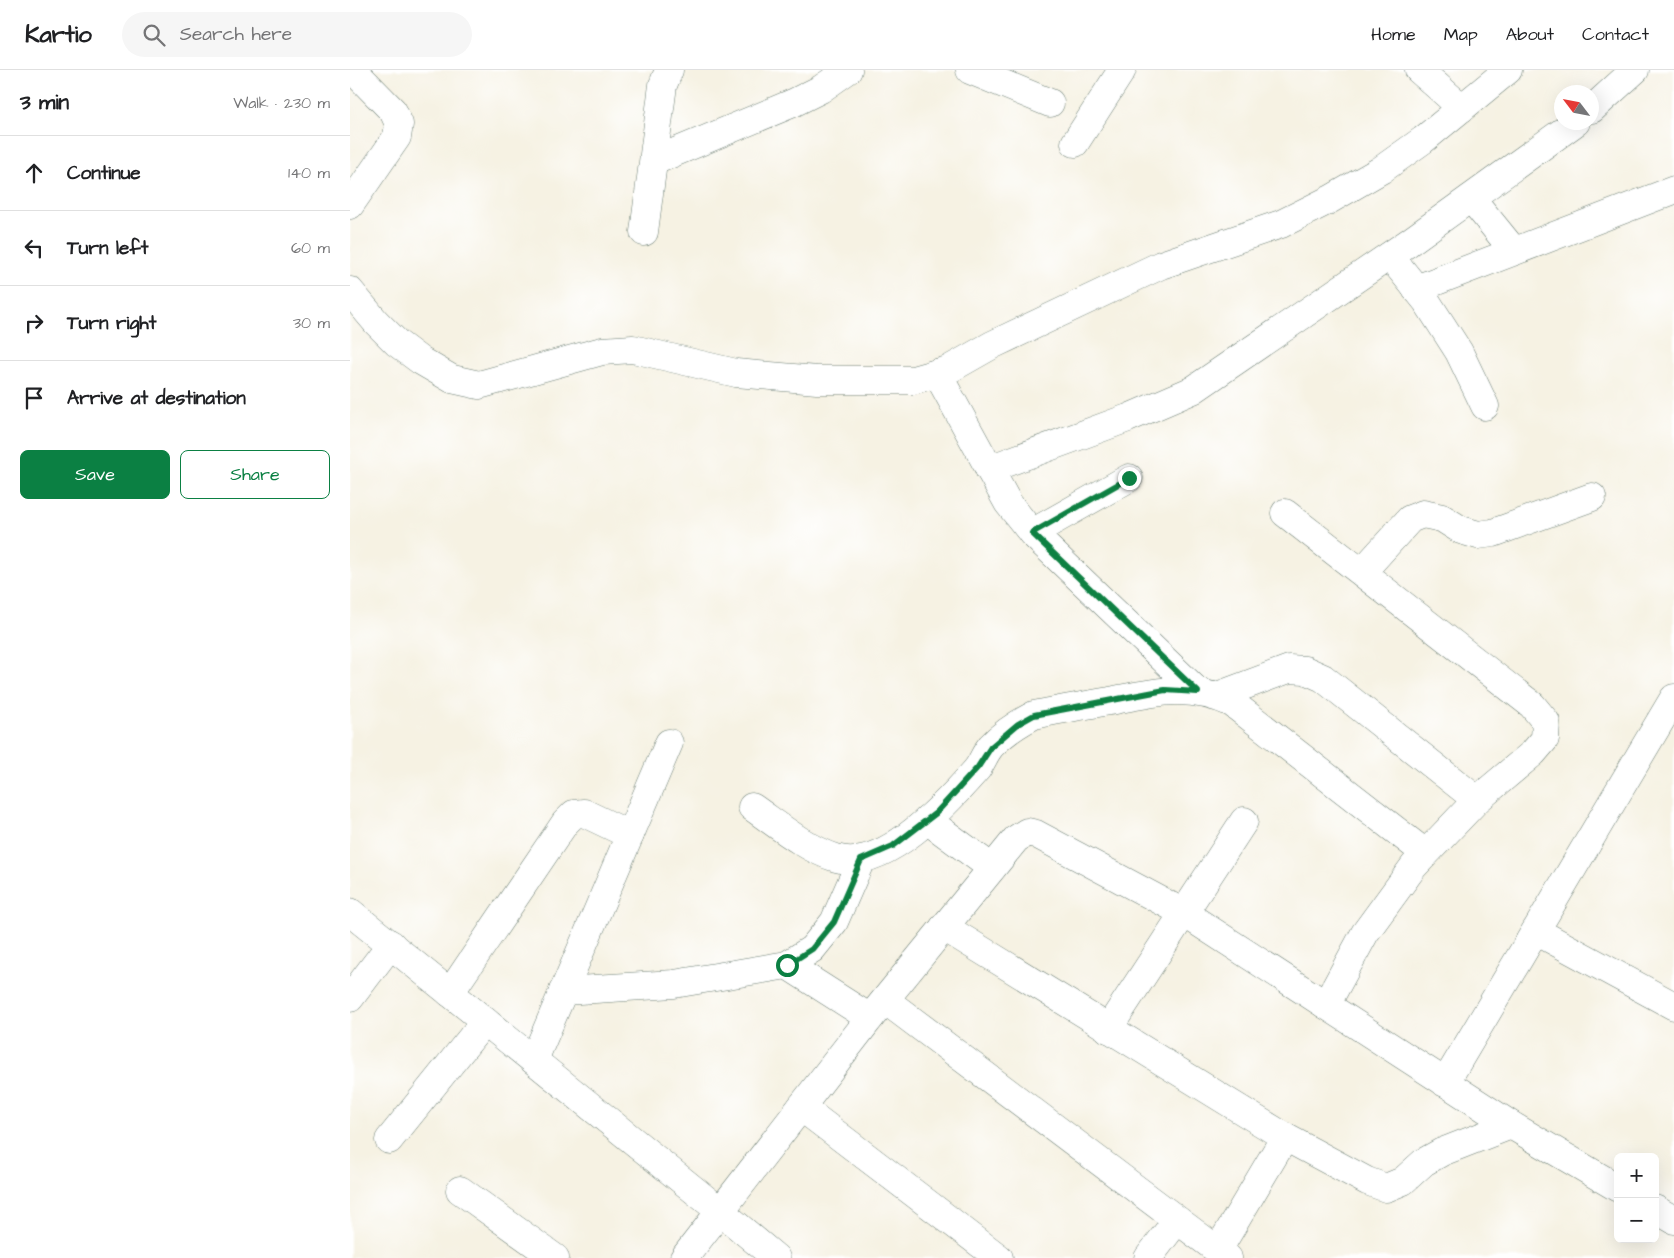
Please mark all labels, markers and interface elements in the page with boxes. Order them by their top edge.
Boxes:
search box [122,12,472,57]
text: Kartio [25,18,92,52]
icon: search [140,21,168,49]
text: Search here [180,21,292,48]
text: Home [1371,22,1416,47]
text: Map [1444,22,1478,47]
text: About [1506,22,1554,47]
text: Contact [1582,22,1649,47]
north arrow [1554,85,1599,130]
text: 3 min [20,88,69,117]
text: Walk · 230 m [233,92,330,114]
icon: ahead [20,159,48,187]
text: Continue [67,160,141,187]
text: 140 m [288,162,330,184]
icon: left [20,234,48,262]
text: Turn left [67,235,148,262]
text: 60 m [291,237,330,259]
icon: right [20,309,48,337]
text: Turn right [67,310,156,337]
text: 30 m [293,312,330,334]
icon: arrive [20,384,48,412]
text: Arrive at destination [67,385,246,412]
button: Save [20,450,170,499]
button: Share [180,450,330,499]
route end [1118,467,1141,490]
route start [776,954,799,977]
map controls [1614,1153,1659,1243]
button: + [1614,1153,1659,1198]
button: − [1614,1198,1659,1243]

